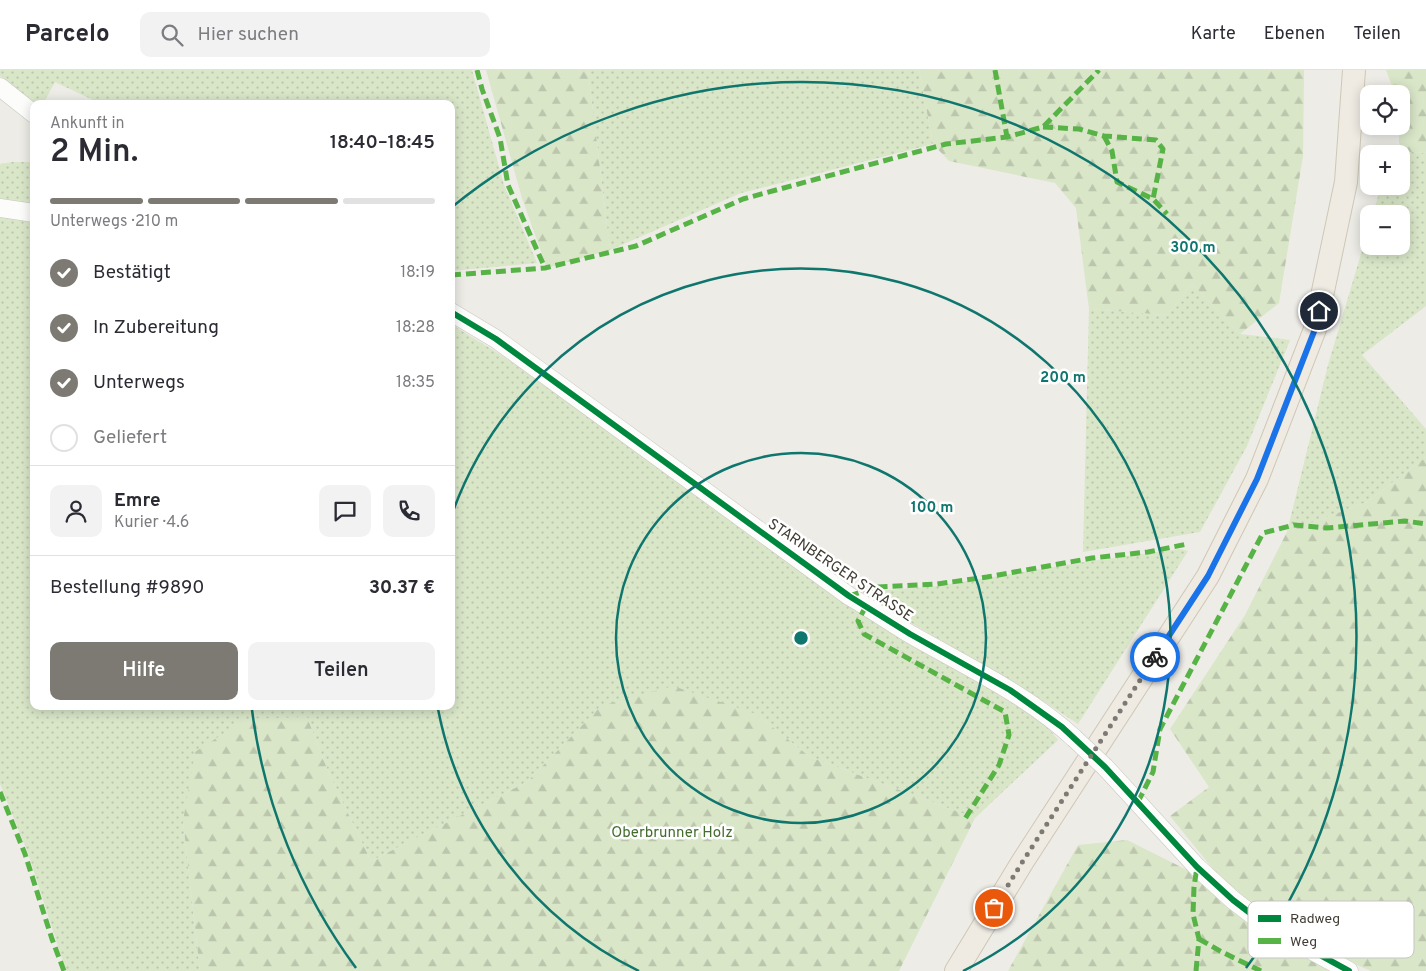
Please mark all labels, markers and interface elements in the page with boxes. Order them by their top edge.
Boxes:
search box [140,12,490,57]
text: Parcelo [25,20,110,50]
icon: search [158,21,186,49]
text: Hier suchen [198,23,299,47]
text: Karte [1191,23,1236,46]
text: Ebenen [1264,23,1325,46]
text: Teilen [1353,23,1401,46]
map controls [1360,85,1410,255]
button: locate [1360,85,1410,135]
text: Ankunft in [50,114,125,134]
text: 18:40–18:45 [330,131,435,155]
text: 2 Min. [50,133,138,173]
button: + [1360,145,1410,195]
button: − [1360,205,1410,255]
text: Unterwegs · 210 m [50,212,178,232]
text: 300 m [1170,239,1216,258]
icon: check [50,259,78,287]
text: Bestätigt [93,261,171,285]
text: 18:19 [400,263,435,283]
pin [1298,290,1340,332]
icon: home [1305,297,1333,325]
icon: check [50,314,78,342]
text: In Zubereitung [93,316,219,340]
text: 18:28 [396,318,435,338]
icon: check [50,369,78,397]
text: 200 m [1040,369,1086,388]
text: Unterwegs [93,371,185,395]
text: 18:35 [396,373,435,393]
text: Geliefert [93,426,167,450]
button: person [50,485,102,537]
button: chat [319,485,371,537]
button: phone [383,485,435,537]
text: Emre [114,489,161,513]
text: 100 m [911,499,953,518]
text: Kurier · 4.6 [114,513,189,533]
street label: STARNBERGER STRASSE [764,515,916,627]
text: Bestellung #9890 [50,576,204,600]
text: 30.37 € [369,576,435,600]
centre of rings [792,629,810,647]
courier [1130,632,1180,682]
button: Hilfe [50,642,238,700]
button: Teilen [248,642,435,700]
icon: bike [1141,643,1169,671]
park label: Oberbrunner Holz [611,824,733,843]
pin [973,887,1015,929]
icon: bag [980,894,1008,922]
legend [1248,901,1414,958]
text: Radweg [1290,911,1340,928]
text: Weg [1290,934,1317,951]

